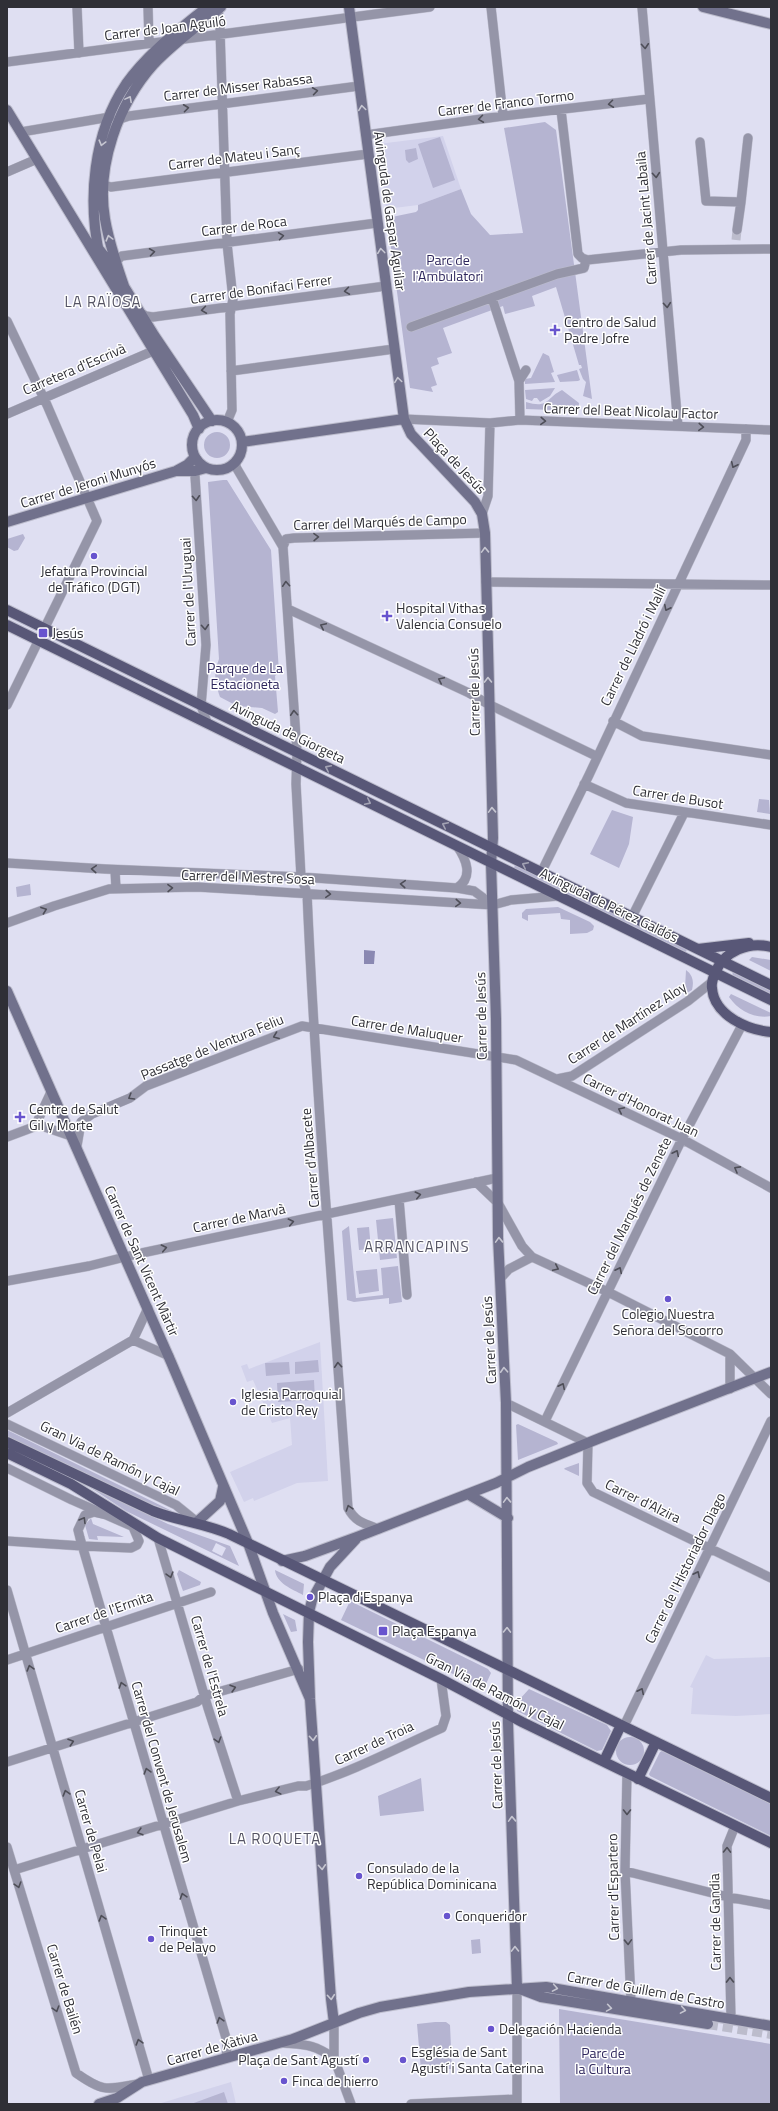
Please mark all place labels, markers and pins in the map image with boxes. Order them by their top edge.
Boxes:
place label: Centro de Salud Padre Jofre [564,311,656,348]
marker: Centro de Salud Padre Jofre [549,324,561,336]
marker: Jefatura Provincial de Tráfico (DGT) [89,551,99,561]
place label: Jefatura Provincial de Tráfico (DGT) [41,560,148,597]
place label: Hospital Vithas Valencia Consuelo [396,597,502,634]
marker: Hospital Vithas Valencia Consuelo [381,610,393,622]
place label: Jesús [52,622,84,643]
marker: Jesús [37,627,49,639]
place label: Centre de Salut Gil y Morte [29,1098,119,1135]
marker: Centre de Salut Gil y Morte [14,1111,26,1123]
marker: Colegio Nuestra Señora del Socorro [663,1294,673,1304]
place label: Colegio Nuestra Señora del Socorro [613,1303,723,1340]
place label: Iglesia Parroquial de Cristo Rey [241,1383,342,1420]
marker: Iglesia Parroquial de Cristo Rey [228,1397,238,1407]
place label: Plaça d'Espanya [318,1586,413,1607]
marker: Plaça d'Espanya [305,1592,315,1602]
place label: Plaça Espanya [392,1620,476,1641]
marker: Plaça Espanya [377,1625,389,1637]
place label: Consulado de la República Dominicana [367,1857,497,1894]
marker: Consulado de la República Dominicana [354,1871,364,1881]
place label: Conqueridor [455,1905,527,1926]
marker: Conqueridor [442,1911,452,1921]
place label: Trinquet de Pelayo [159,1920,216,1957]
marker: Trinquet de Pelayo [146,1934,156,1944]
place label: Delegación Hacienda [499,2018,621,2039]
marker: Delegación Hacienda [486,2024,496,2034]
place label: Església de Sant Agustí i Santa Caterina [411,2041,544,2078]
place label: Plaça de Sant Agustí [238,2049,359,2070]
marker: Plaça de Sant Agustí [361,2055,371,2065]
marker: Església de Sant Agustí i Santa Caterina [398,2055,408,2065]
place label: Finca de hierro [292,2070,378,2091]
marker: Finca de hierro [279,2076,289,2086]

